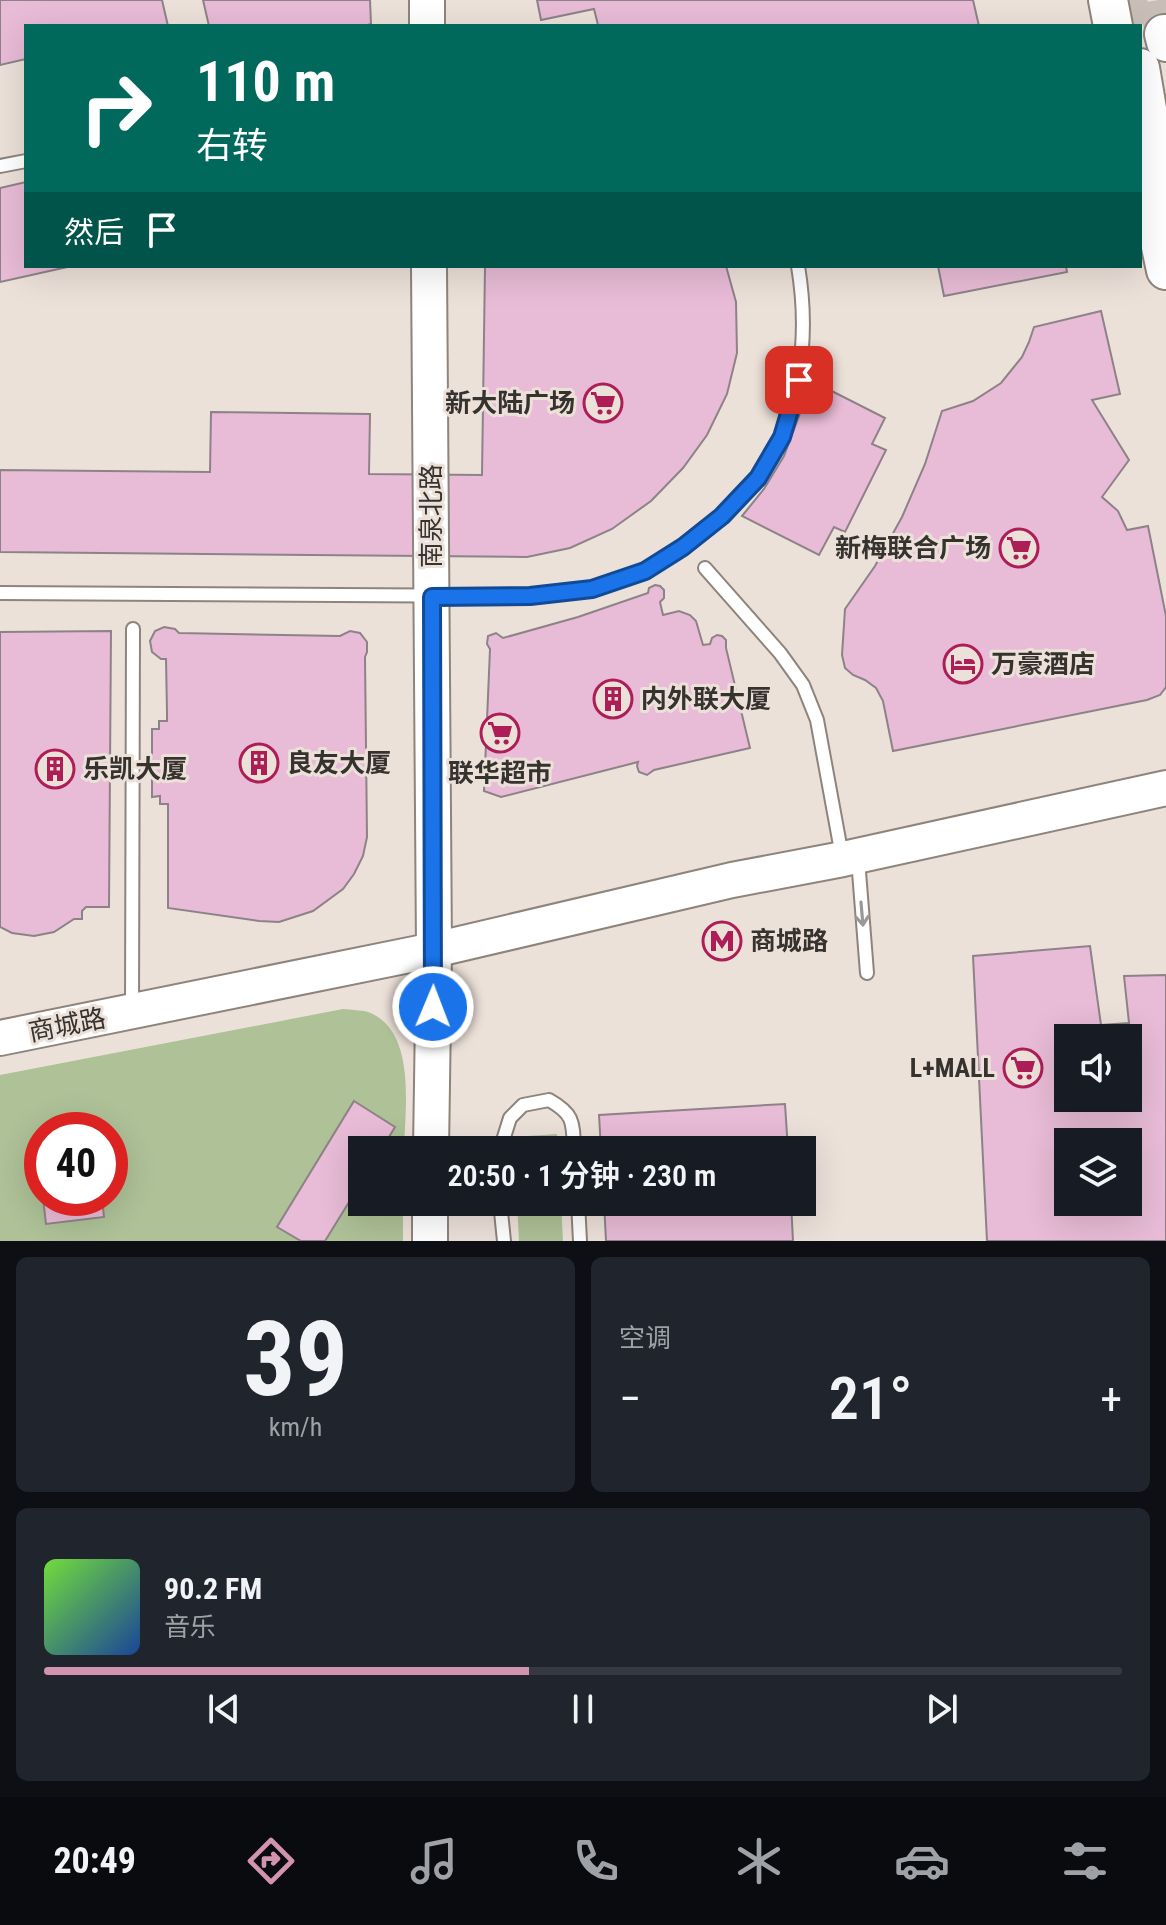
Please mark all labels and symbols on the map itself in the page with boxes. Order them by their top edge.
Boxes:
pin [765,346,833,414]
supermarket icon: 新大陆广场 [582,382,624,424]
place label: 新大陆广场 [445,388,575,418]
street label: 南泉北路 [416,464,446,568]
supermarket icon: 新梅联合广场 [998,527,1040,569]
place label: 新梅联合广场 [835,533,991,563]
hotel icon: 万豪酒店 [942,643,984,685]
place label: 万豪酒店 [991,649,1095,679]
building icon: 内外联大厦 [592,678,634,720]
place label: 内外联大厦 [641,684,771,714]
supermarket icon: 联华超市 [479,712,521,754]
building icon: 良友大厦 [238,742,280,784]
building icon: 乐凯大厦 [34,748,76,790]
place label: 良友大厦 [287,748,391,778]
place label: 乐凯大厦 [83,754,187,784]
place label: 联华超市 [448,758,552,788]
one-way arrow [855,900,870,927]
metro station icon: 商城路 [701,920,743,962]
place label: 商城路 [750,926,828,956]
position arrow [391,965,475,1049]
street label: 商城路 [26,1003,108,1047]
supermarket icon: L+MALL [1002,1047,1044,1089]
place label: L+MALL [910,1053,995,1083]
speed limit sign: 40 [24,1112,128,1216]

